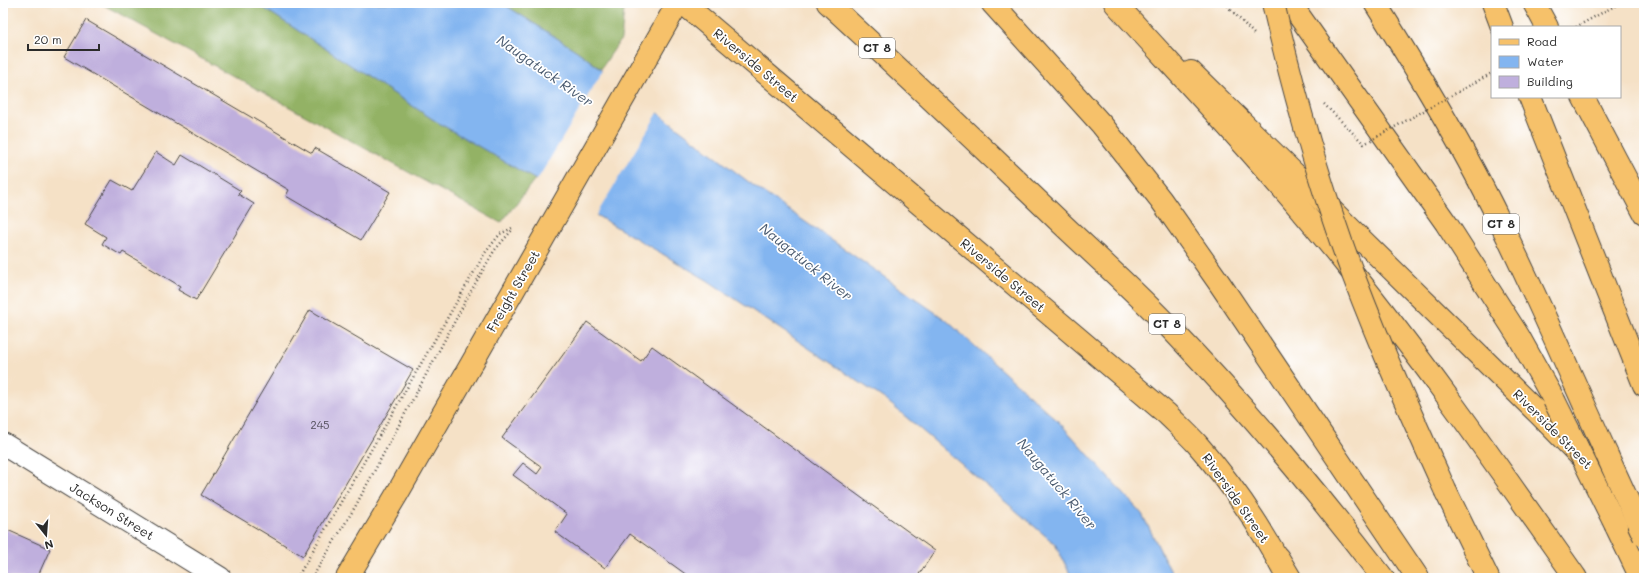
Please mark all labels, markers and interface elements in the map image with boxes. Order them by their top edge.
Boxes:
street label: Riverside Street [710,24,803,105]
scale bar [28,26,99,52]
legend [1491,26,1621,98]
water label: Naugatuck River [493,30,597,111]
text: 20 m [34,31,62,47]
text: Road [1527,33,1557,49]
road number: CT 8 [859,38,895,58]
text: Water [1527,53,1564,69]
text: Building [1527,73,1573,89]
road number: CT 8 [1483,214,1519,234]
water label: Naugatuck River [756,218,857,305]
street label: Riverside Street [957,234,1050,315]
street label: Freight Street [482,246,543,335]
road number: CT 8 [1149,314,1185,334]
street label: Riverside Street [1510,385,1597,472]
house number: 245 [311,417,330,432]
water label: Naugatuck River [1014,434,1101,533]
street label: Riverside Street [1199,449,1274,546]
street label: Jackson Street [67,478,158,544]
north arrow [26,515,66,555]
text: N [43,537,55,553]

